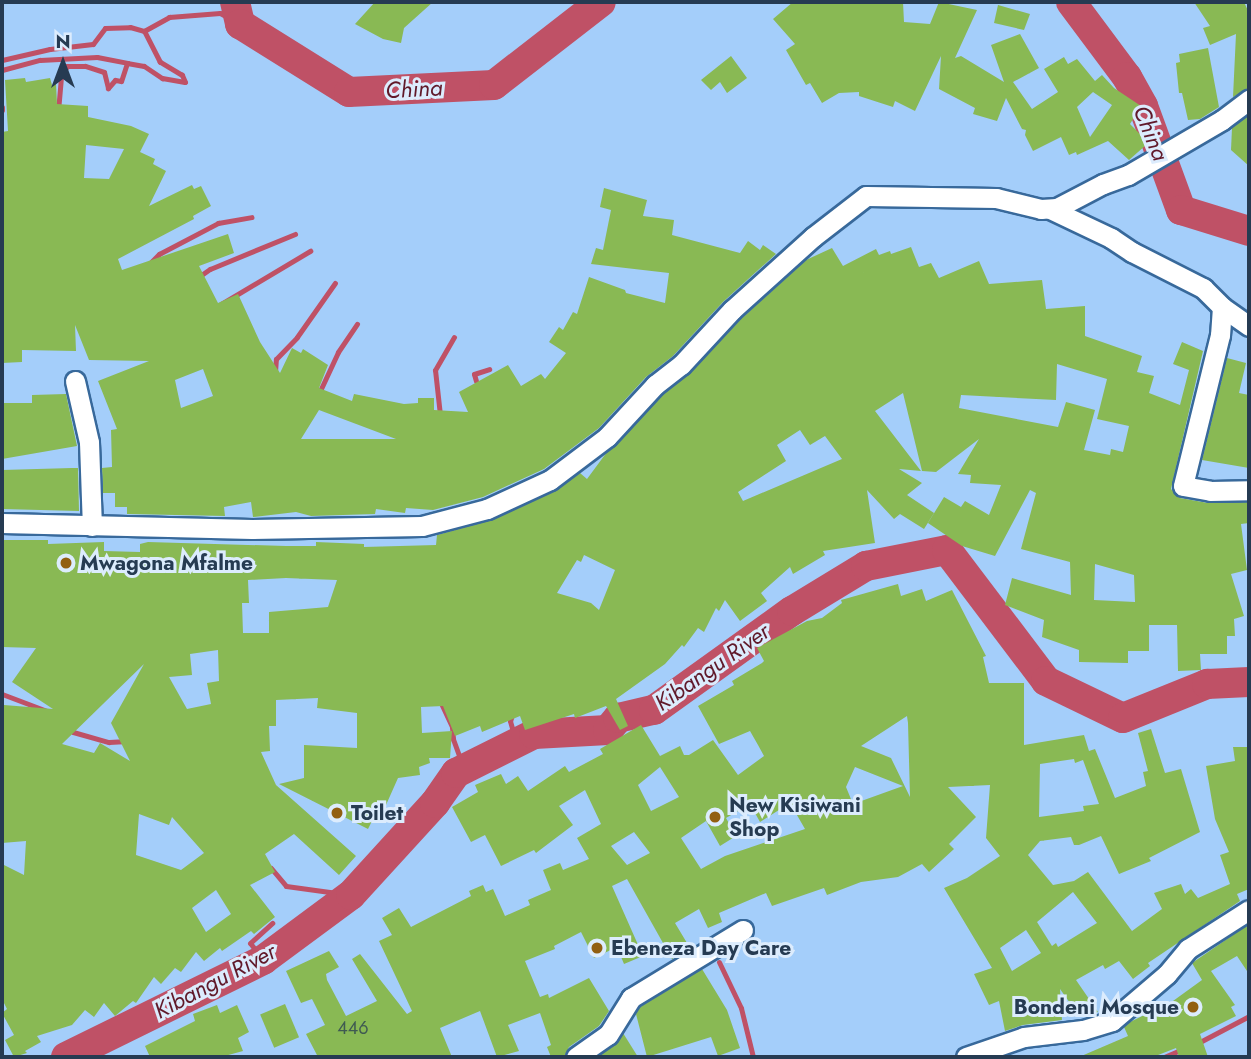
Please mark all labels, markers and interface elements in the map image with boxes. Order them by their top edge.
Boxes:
north arrow [28,28,98,98]
text: N [55,28,71,55]
water label: China [385,74,443,104]
water label: China [1127,101,1175,165]
place label: Mwagona Mfalme [80,550,253,576]
marker: Mwagona Mfalme [58,555,74,571]
water label: Kibangu River [649,617,775,717]
place label: New Kisiwani Shop [729,792,861,842]
place label: Toilet [351,800,403,826]
marker: Toilet [329,805,345,821]
marker: New Kisiwani Shop [707,809,723,825]
place label: Ebeneza Day Care [611,935,791,961]
water label: Kibangu River [149,937,281,1025]
marker: Ebeneza Day Care [589,940,605,956]
place label: Bondeni Mosque [1014,994,1179,1020]
marker: Bondeni Mosque [1185,999,1201,1015]
house number: 446 [337,1017,369,1039]

